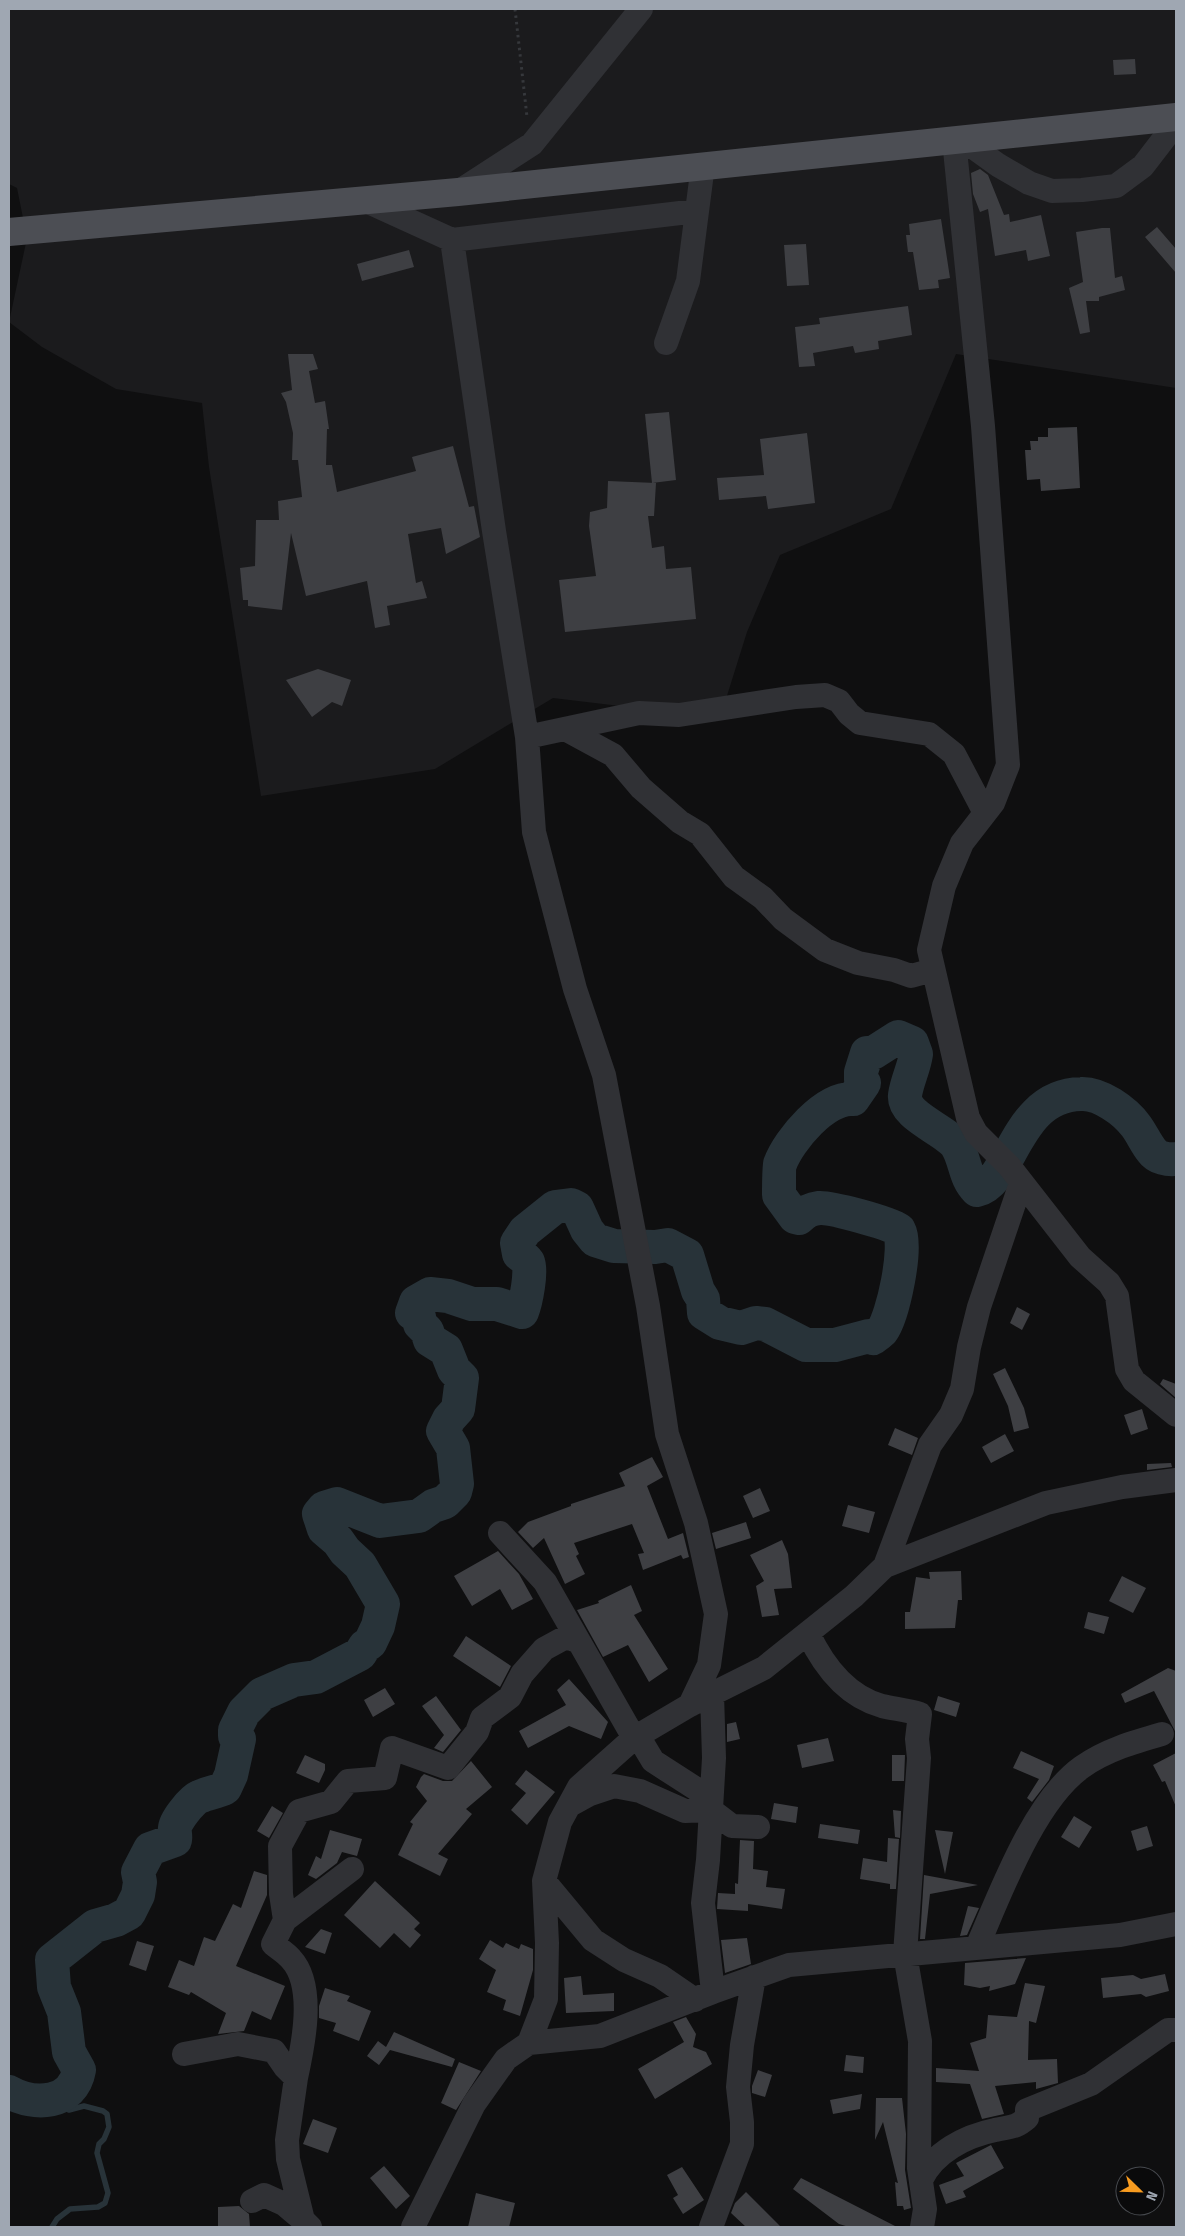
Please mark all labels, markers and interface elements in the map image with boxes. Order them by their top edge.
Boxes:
north arrow [1115,2166,1165,2216]
text: N [1142,2189,1161,2203]

